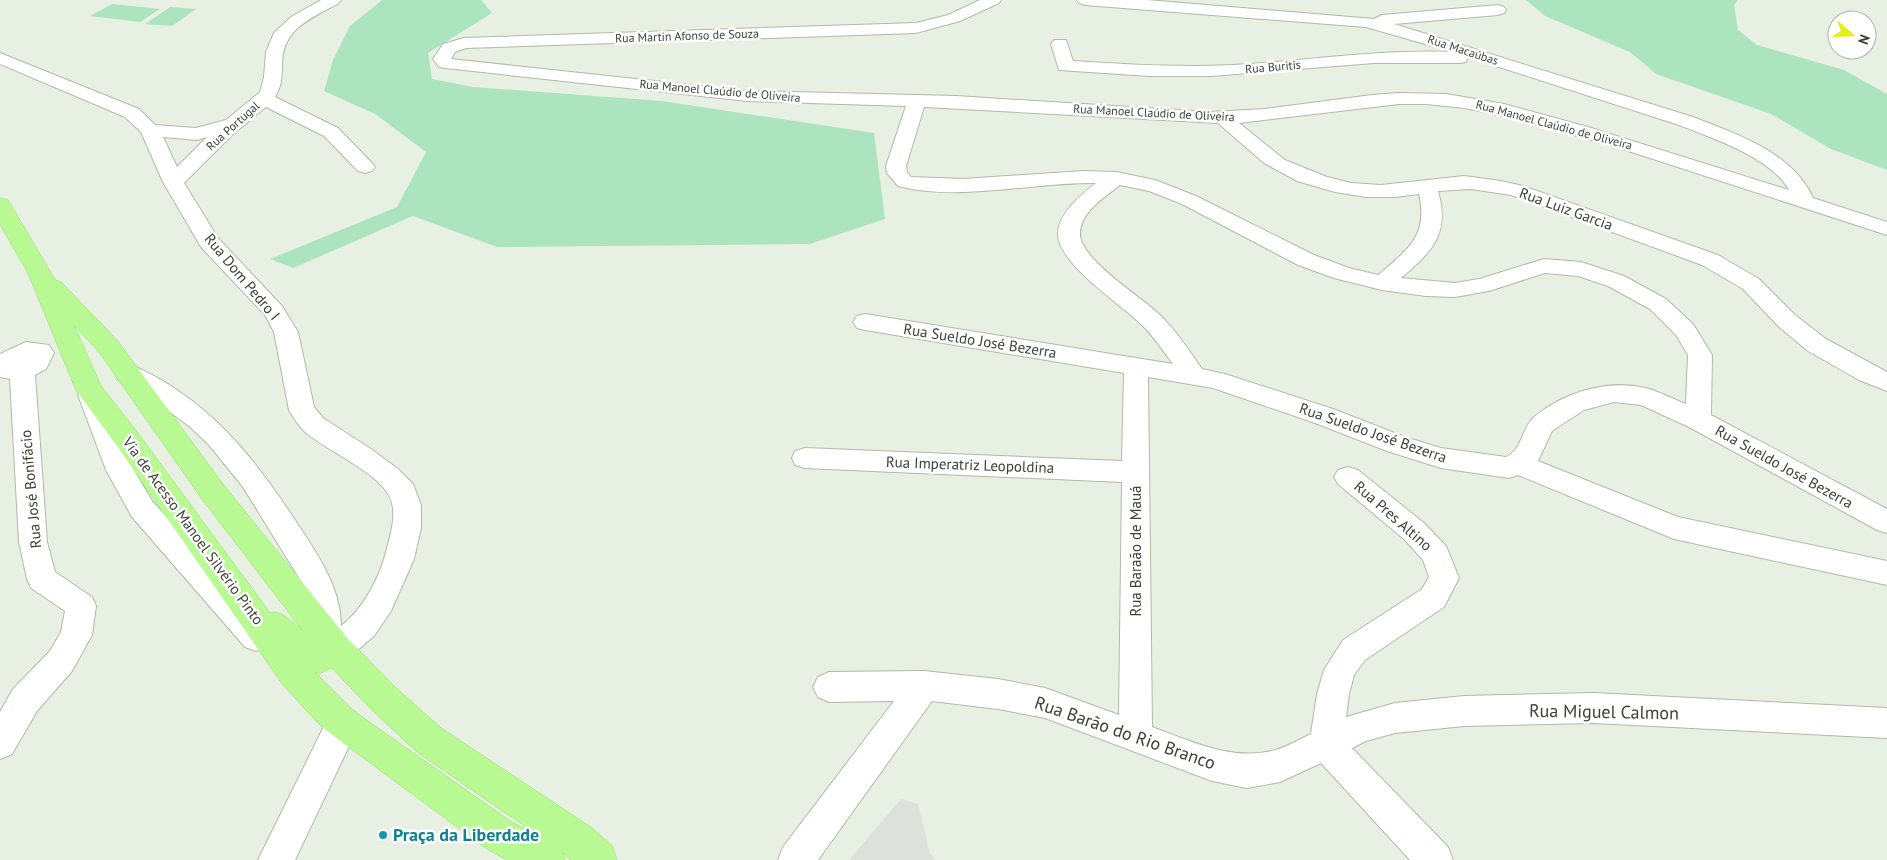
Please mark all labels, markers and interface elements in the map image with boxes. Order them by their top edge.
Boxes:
north arrow [1827,10,1877,60]
street label: Rua Martin Afonso de Souza [615,25,759,46]
street label: Rua Macaúbas [1426,31,1500,68]
text: N [1854,32,1874,47]
street label: Rua Buritis [1245,57,1301,76]
street label: Rua Manoel Claúdio de Oliveira [639,76,801,105]
street label: Rua Manoel Claúdio de Oliveira [1474,96,1634,153]
street label: Rua Portugal [203,98,263,153]
street label: Rua Manoel Claúdio de Oliveira [1073,101,1235,124]
street label: Rua Luiz Garcia [1517,183,1616,234]
street label: Rua Dom Pedro I [201,229,284,324]
street label: Rua Sueldo José Bezerra [902,319,1058,362]
street label: Rua Sueldo José Bezerra [1297,398,1449,467]
street label: Rua Sueldo José Bezerra [1712,421,1857,512]
street label: Rua José Bonifácio [16,429,45,549]
street label: Via de Acesso Manoel Silvério Pinto [118,432,268,628]
street label: Rua Imperatriz Leopoldina [886,452,1054,477]
street label: Rua Pres Altino [1350,477,1436,555]
street label: Rua Baraão de Mauá [1126,485,1145,617]
street label: Rua Barão do Rio Branco [1032,691,1219,774]
street label: Rua Miguel Calmon [1529,699,1679,724]
place label: Praça da Liberdade [393,823,539,846]
marker: Praça da Liberdade [377,829,389,841]

